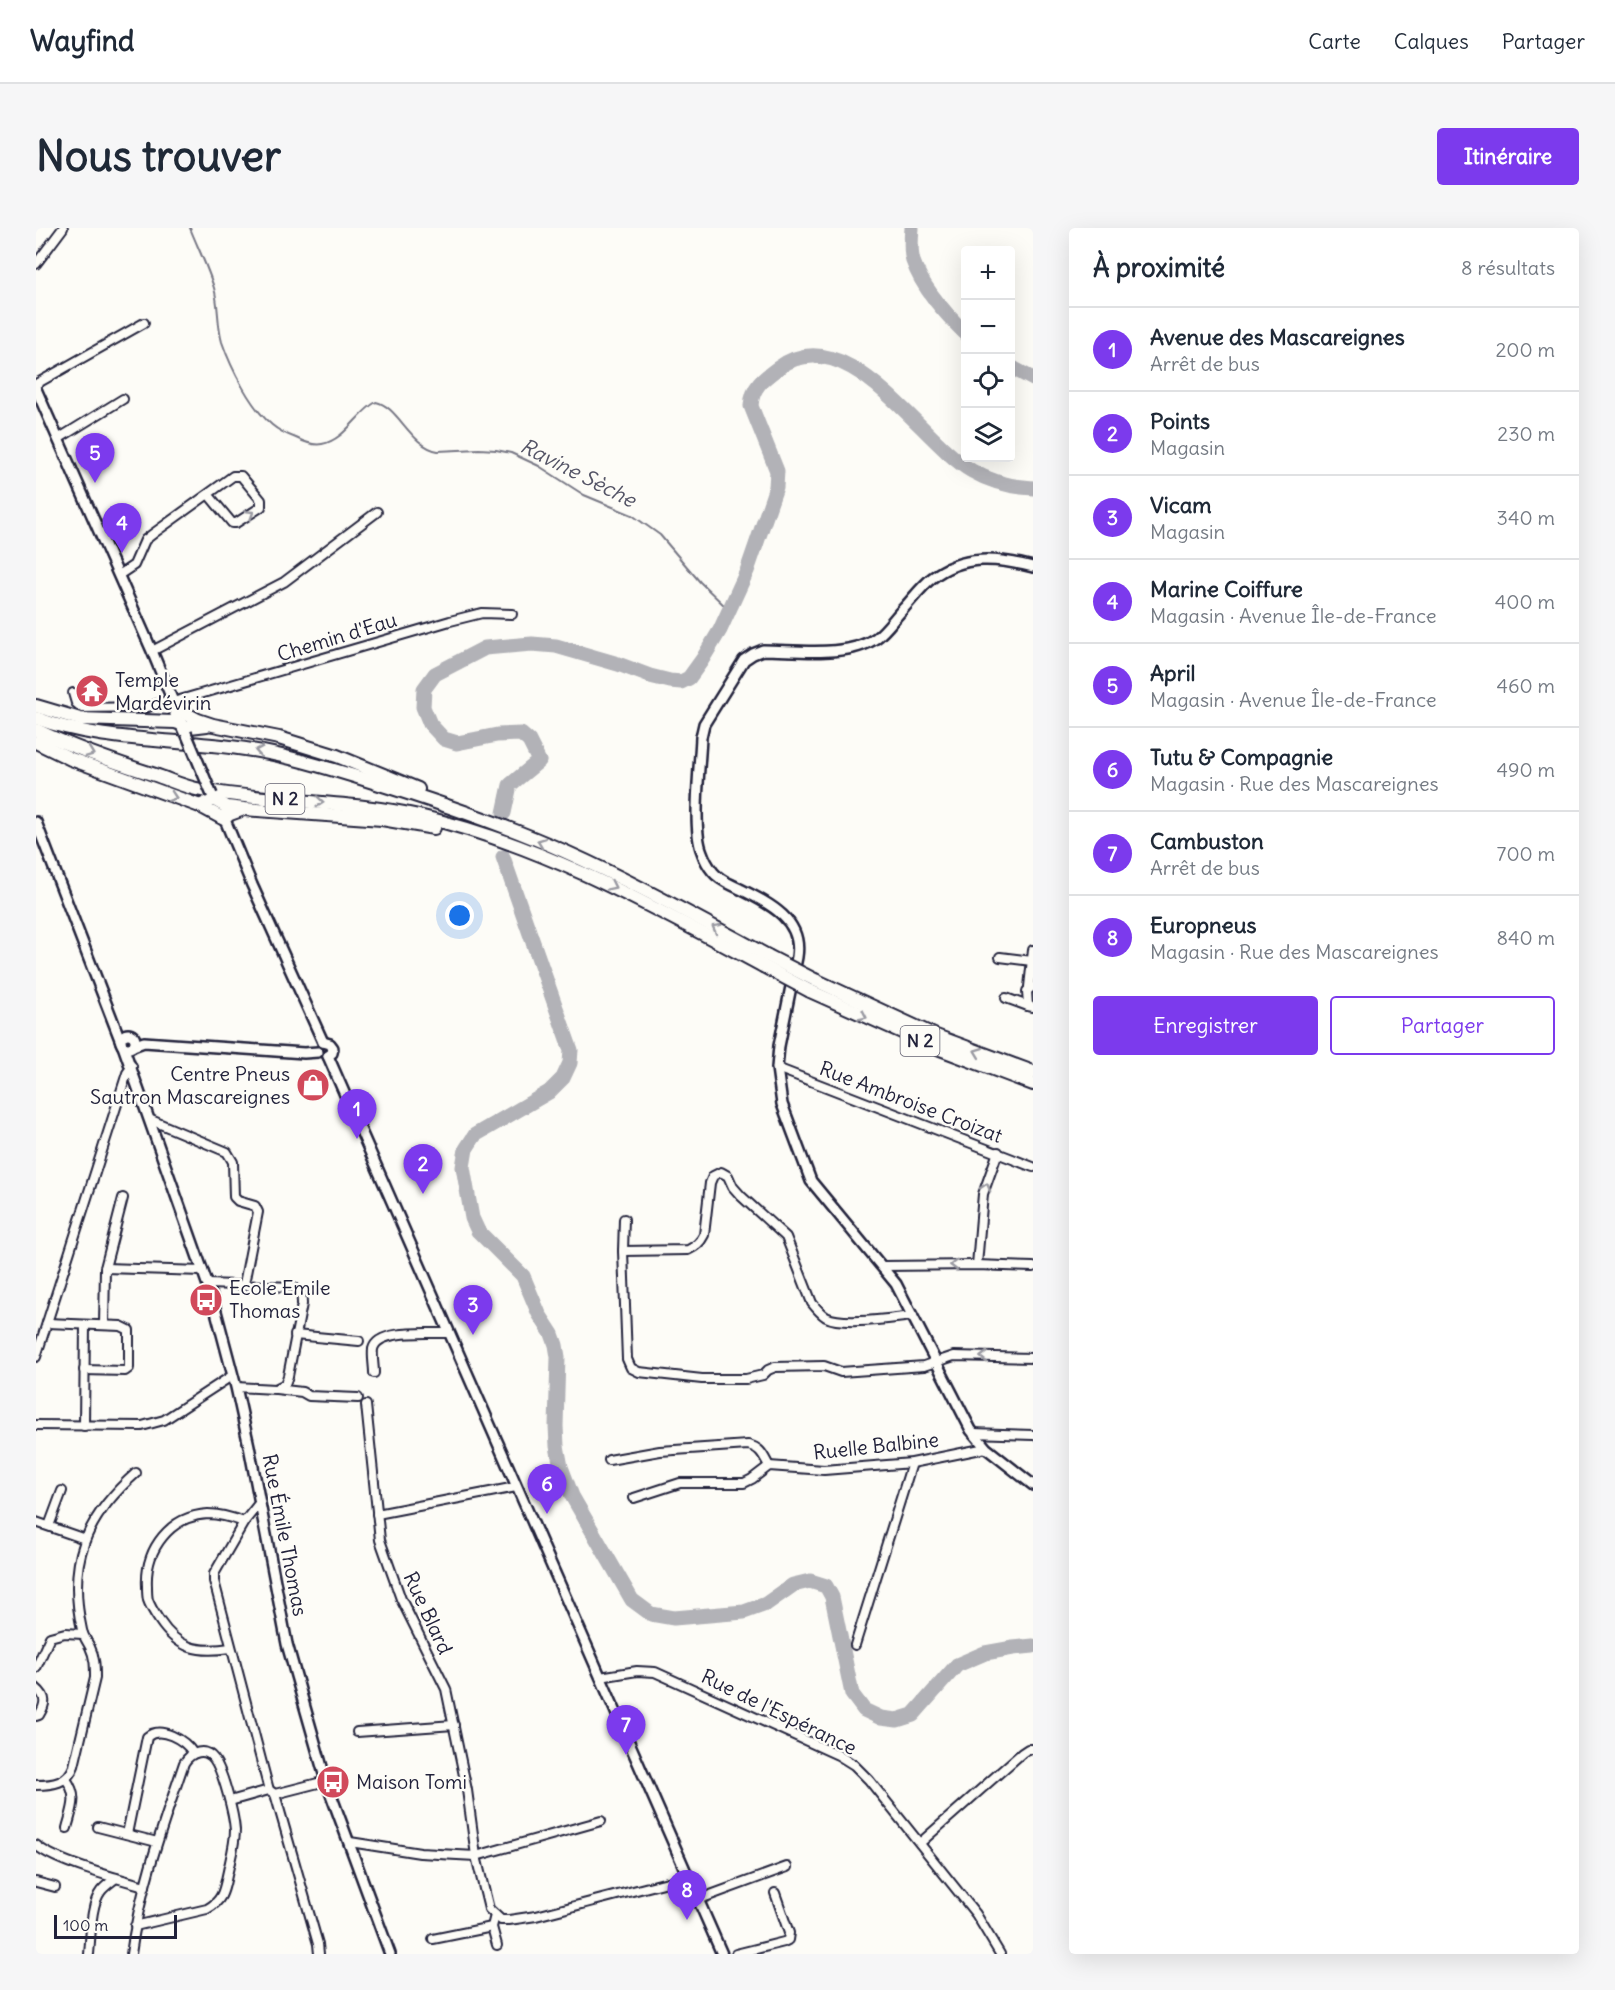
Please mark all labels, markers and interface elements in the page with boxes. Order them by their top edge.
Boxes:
text: Wayfind [30,23,134,59]
text: Carte [1308,28,1361,55]
text: Calques [1394,28,1469,55]
text: Partager [1502,28,1585,55]
button: Itinéraire [1437,128,1579,185]
text: Nous trouver [36,130,281,182]
map controls [961,246,1015,462]
button: + [961,246,1015,300]
text: À proximité [1093,251,1225,284]
text: 8 résultats [1461,255,1555,280]
button: − [961,300,1015,354]
text: Avenue des Mascareignes [1150,323,1405,351]
text: 1 [1109,337,1116,362]
text: 200 m [1495,337,1555,362]
text: Arrêt de bus [1150,351,1260,376]
button: locate [961,354,1015,408]
text: Points [1150,407,1210,435]
button: layers [961,408,1015,462]
text: 2 [1107,421,1118,446]
text: 230 m [1497,421,1555,446]
water label: Ravine Sèche [516,432,642,514]
pin: 5 [76,434,114,483]
text: Magasin [1150,435,1225,460]
text: Vicam [1150,491,1212,519]
pin: 4 [102,504,142,553]
text: 3 [1107,505,1118,530]
text: 340 m [1497,505,1555,530]
one-way arrow [243,510,254,521]
text: Magasin [1150,519,1225,544]
text: Marine Coiffure [1150,575,1303,603]
text: 4 [1107,589,1118,614]
text: 400 m [1495,589,1555,614]
text: Magasin · Avenue Île-de-France [1150,603,1436,628]
street label: Chemin d'Eau [274,606,400,667]
text: April [1150,659,1196,687]
place label: Temple Mardévirin [115,667,211,715]
temple icon: Temple Mardévirin [74,673,110,709]
text: 5 [1107,673,1118,698]
text: 460 m [1496,673,1555,698]
text: Magasin · Avenue Île-de-France [1150,687,1436,712]
text: Tutu & Compagnie [1150,743,1333,771]
one-way arrow [83,746,94,758]
one-way arrow [255,746,264,758]
text: 6 [1107,757,1118,782]
text: 490 m [1496,757,1555,782]
text: Magasin · Rue des Mascareignes [1150,771,1439,796]
road number: N 2 [266,784,304,814]
one-way arrow [167,790,178,802]
one-way arrow [315,795,324,808]
text: Cambuston [1150,827,1264,855]
one-way arrow [537,837,548,849]
text: 7 [1108,841,1117,866]
text: 700 m [1497,841,1555,866]
text: Arrêt de bus [1150,855,1260,880]
one-way arrow [605,879,616,891]
your location [445,901,474,930]
text: Europneus [1150,911,1257,939]
one-way arrow [712,924,723,935]
text: 8 [1107,925,1118,950]
text: 840 m [1496,925,1555,950]
text: Magasin · Rue des Mascareignes [1150,939,1439,964]
button: Enregistrer [1093,996,1318,1055]
button: Partager [1330,996,1555,1055]
one-way arrow [857,1008,868,1020]
road number: N 2 [900,1026,940,1056]
one-way arrow [973,1046,984,1059]
street label: Rue Ambroise Croizat [816,1055,1006,1148]
place label: Centre Pneus Sautron Mascareignes [90,1061,290,1109]
shop icon: Centre Pneus Sautron Mascareignes [295,1067,331,1103]
pin: 1 [338,1090,376,1139]
pin: 2 [404,1144,442,1194]
one-way arrow [979,1182,991,1193]
one-way arrow [949,1259,958,1271]
place label: Ecole Emile Thomas [229,1275,331,1323]
bus stop icon: Ecole Emile Thomas [188,1282,224,1318]
pin: 3 [454,1286,492,1335]
one-way arrow [980,1351,989,1363]
street label: Ruelle Balbine [812,1426,940,1465]
street label: Rue Émile Thomas [258,1452,313,1618]
pin: 6 [528,1464,566,1514]
street label: Rue Blard [398,1567,459,1658]
street label: Rue de l'Espérance [697,1663,861,1760]
pin: 7 [606,1706,646,1755]
bus stop icon: Maison Tomi [315,1764,351,1800]
place label: Maison Tomi [356,1769,467,1794]
pin: 8 [668,1870,706,1920]
scale bar [54,1912,177,1940]
text: 100 m [63,1915,108,1935]

